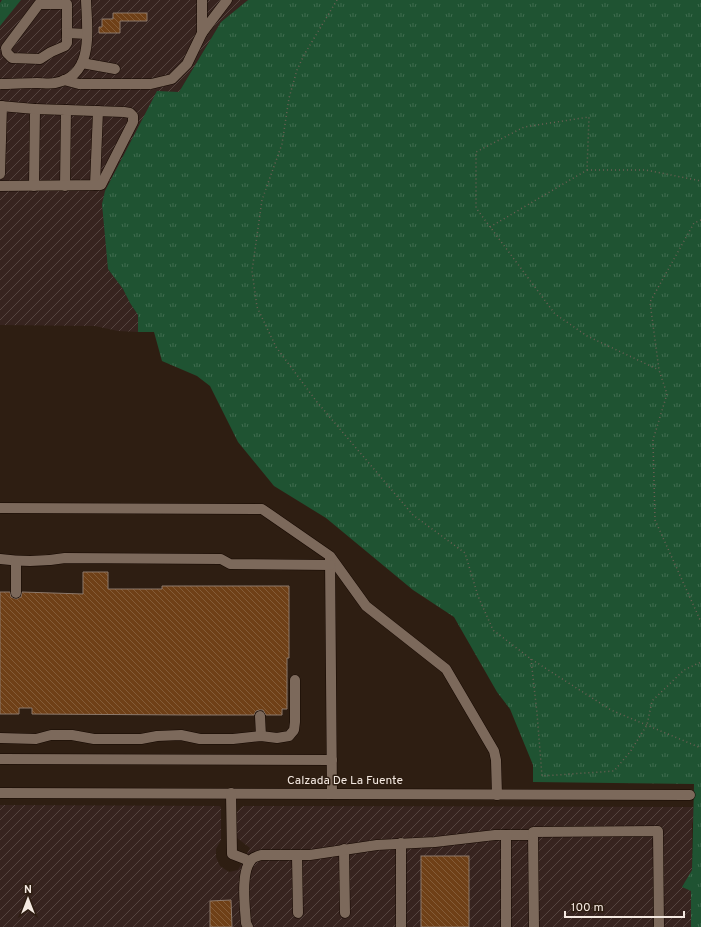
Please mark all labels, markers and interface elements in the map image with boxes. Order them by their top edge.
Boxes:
street label: Calzada De La Fuente [287,773,403,789]
north arrow [8,879,48,919]
text: N [24,883,32,897]
scale bar [565,893,684,919]
text: 100 m [571,900,604,916]

